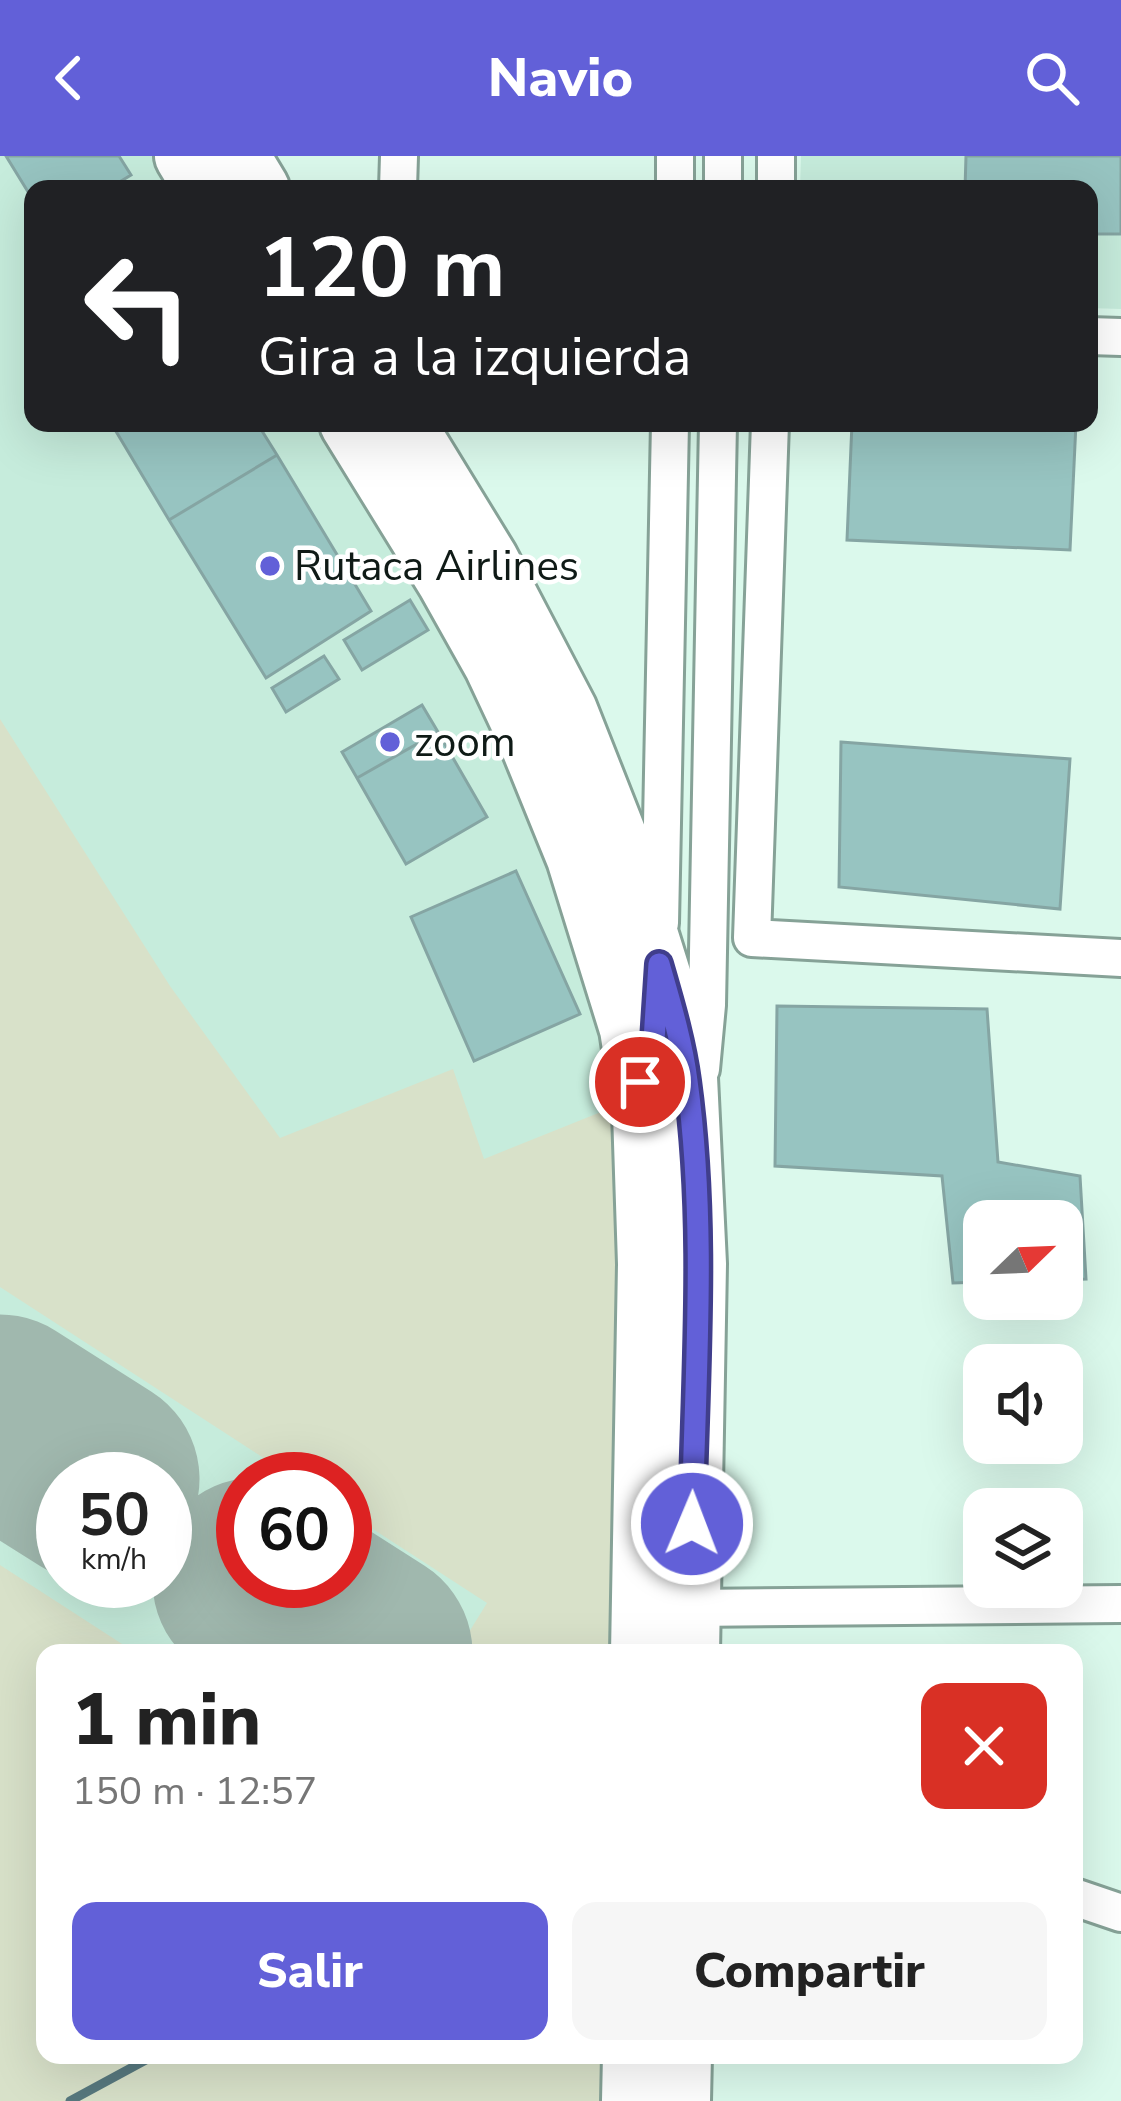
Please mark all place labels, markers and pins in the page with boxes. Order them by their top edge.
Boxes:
place label: Rutaca Airlines [294,538,579,595]
marker: Rutaca Airlines [257,553,283,579]
place label: zoom [414,714,516,771]
marker: zoom [377,729,403,755]
pin [589,1031,691,1133]

